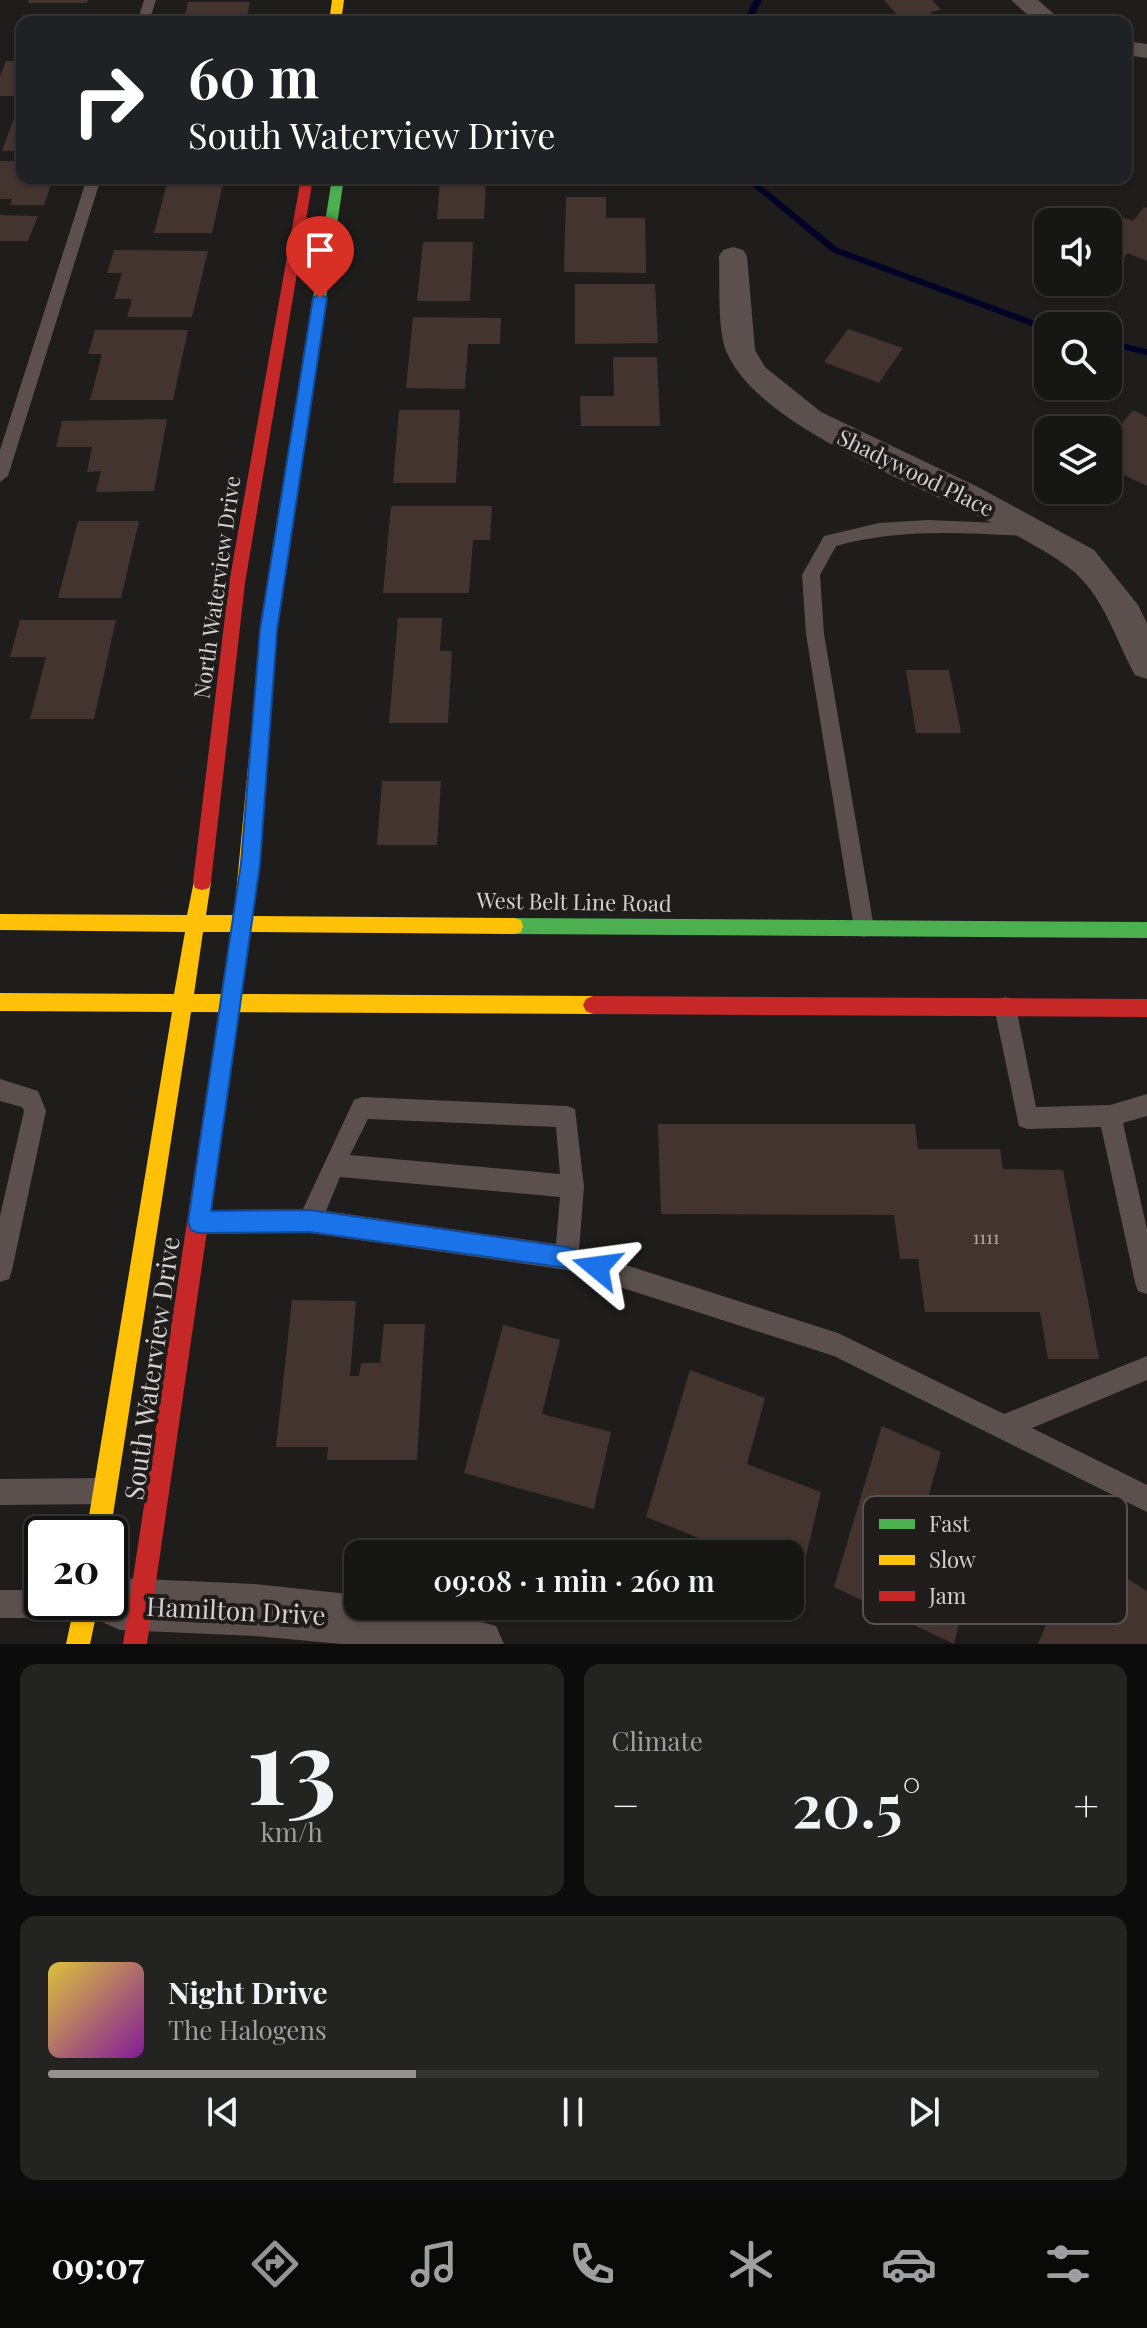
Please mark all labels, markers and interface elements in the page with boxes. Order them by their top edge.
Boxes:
text: 60 m [188,38,319,113]
icon: right [56,48,160,152]
text: South Waterview Drive [188,110,556,158]
map controls [1034,208,1122,504]
button: sound [1034,208,1122,296]
pin [286,216,354,298]
icon: arrive [298,228,342,272]
button: search [1034,312,1122,400]
button: layers [1034,416,1122,504]
street label: Shadywood Place [833,421,999,523]
street label: North Waterview Drive [185,474,247,700]
street label: West Belt Line Road [475,884,672,918]
position arrow [555,1225,639,1309]
house number: 1111 [973,1225,1000,1249]
street label: South Waterview Drive [115,1234,187,1502]
legend [863,1496,1127,1624]
text: Fast [929,1508,971,1538]
speed limit sign: 20 [24,1516,128,1620]
text: Slow [929,1544,976,1574]
text: 09:08 · 1 min · 260 m [433,1560,715,1600]
text: Jam [928,1580,967,1610]
street label: Hamilton Drive [145,1588,327,1632]
text: 13 [247,1692,337,1831]
text: Climate [612,1723,703,1758]
text: 20.5° [792,1763,921,1843]
text: − [612,1774,640,1833]
text: + [1073,1774,1099,1833]
text: km/h [261,1814,323,1849]
text: Night Drive [168,1972,328,2012]
text: The Halogens [168,2012,327,2047]
icon: previous [201,2090,245,2134]
icon: pause [551,2090,595,2134]
icon: next [902,2090,946,2134]
icon: directions [247,2236,303,2292]
icon: music [406,2236,462,2292]
icon: phone [564,2236,620,2292]
icon: climate [723,2236,779,2292]
icon: car [881,2236,937,2292]
icon: filters [1040,2236,1096,2292]
text: 09:07 [51,2240,144,2288]

